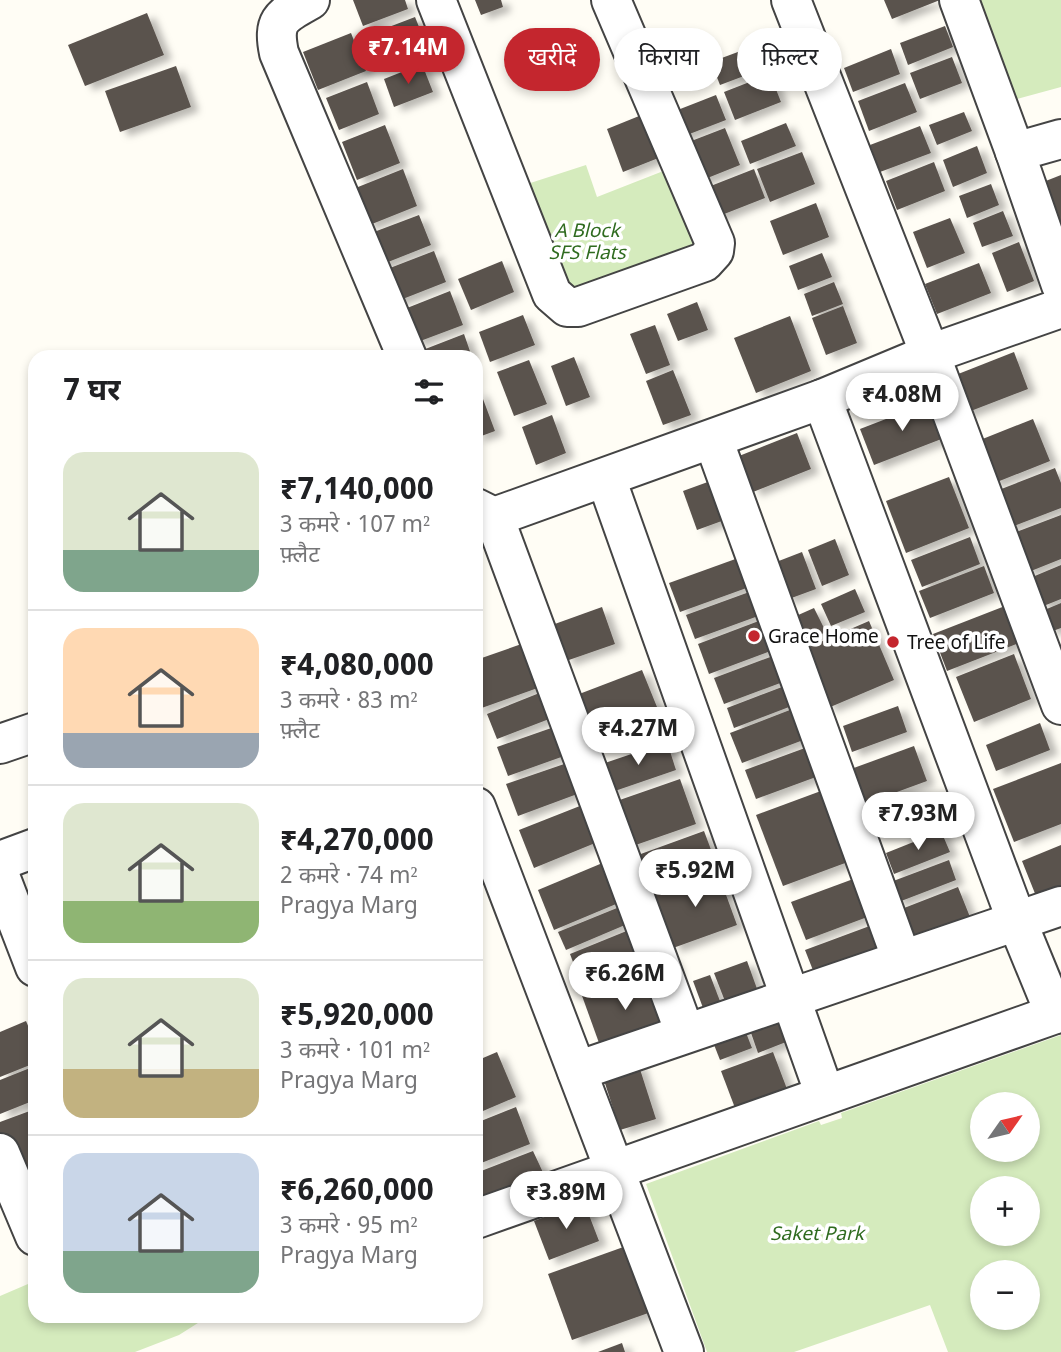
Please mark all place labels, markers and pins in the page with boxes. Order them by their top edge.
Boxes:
pin: ₹7.14M [351,27,465,86]
pin: ₹4.08M [845,374,959,433]
place label: Grace Home [768,626,879,651]
marker: Grace Home [746,628,762,644]
place label: Tree of Life [907,632,1006,657]
marker: Tree of Life [885,634,901,650]
pin: ₹4.27M [581,708,695,767]
pin: ₹7.93M [861,792,975,852]
pin: ₹5.92M [638,850,752,909]
pin: ₹6.26M [568,953,682,1012]
pin: ₹3.89M [509,1172,623,1231]

